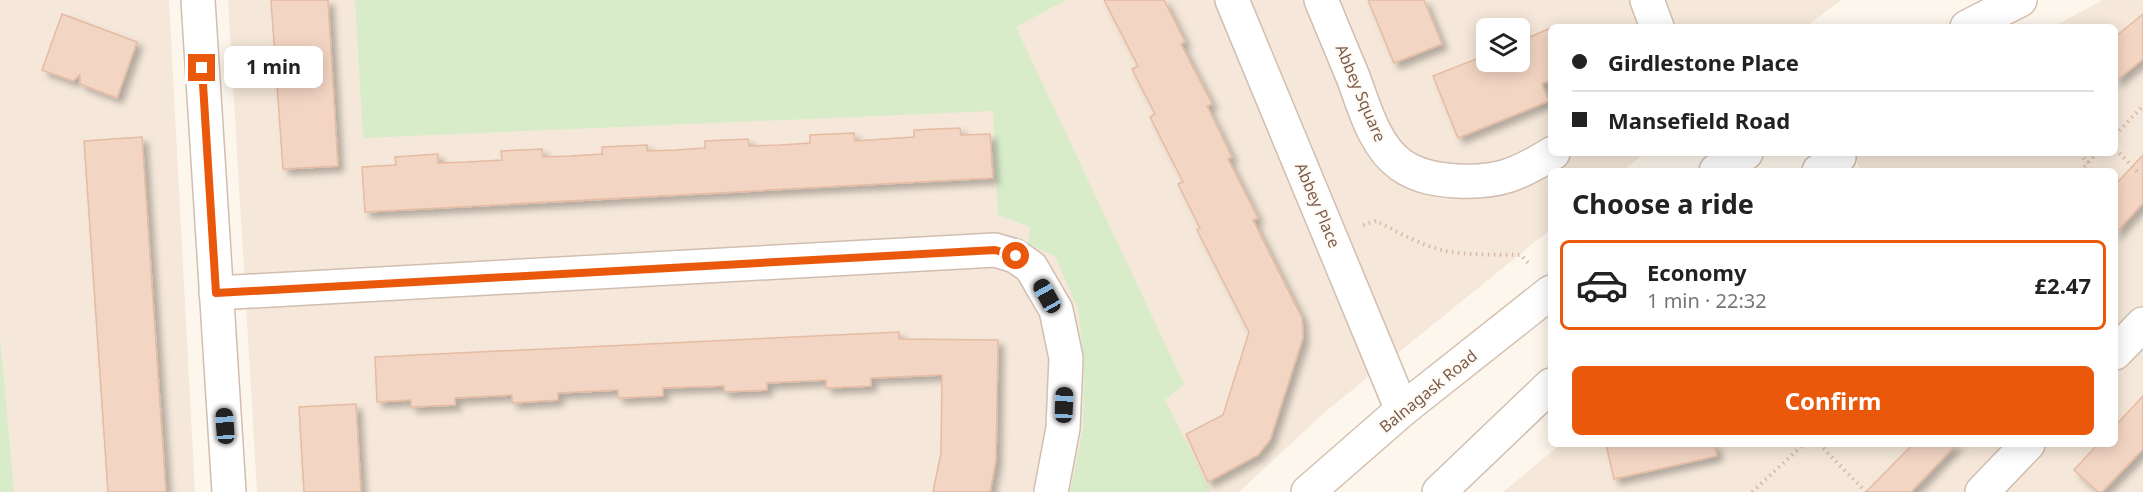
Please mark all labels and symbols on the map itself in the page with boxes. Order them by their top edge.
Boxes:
street label: Abbey Square [1331,41,1391,145]
callout: 1 min [223,47,322,89]
route end [188,54,215,81]
street label: Abbey Place [1290,159,1346,251]
route start [1002,242,1029,269]
car [1030,276,1064,316]
street label: Balnagask Road [1374,345,1482,437]
car [1054,387,1074,423]
car [215,407,235,445]

